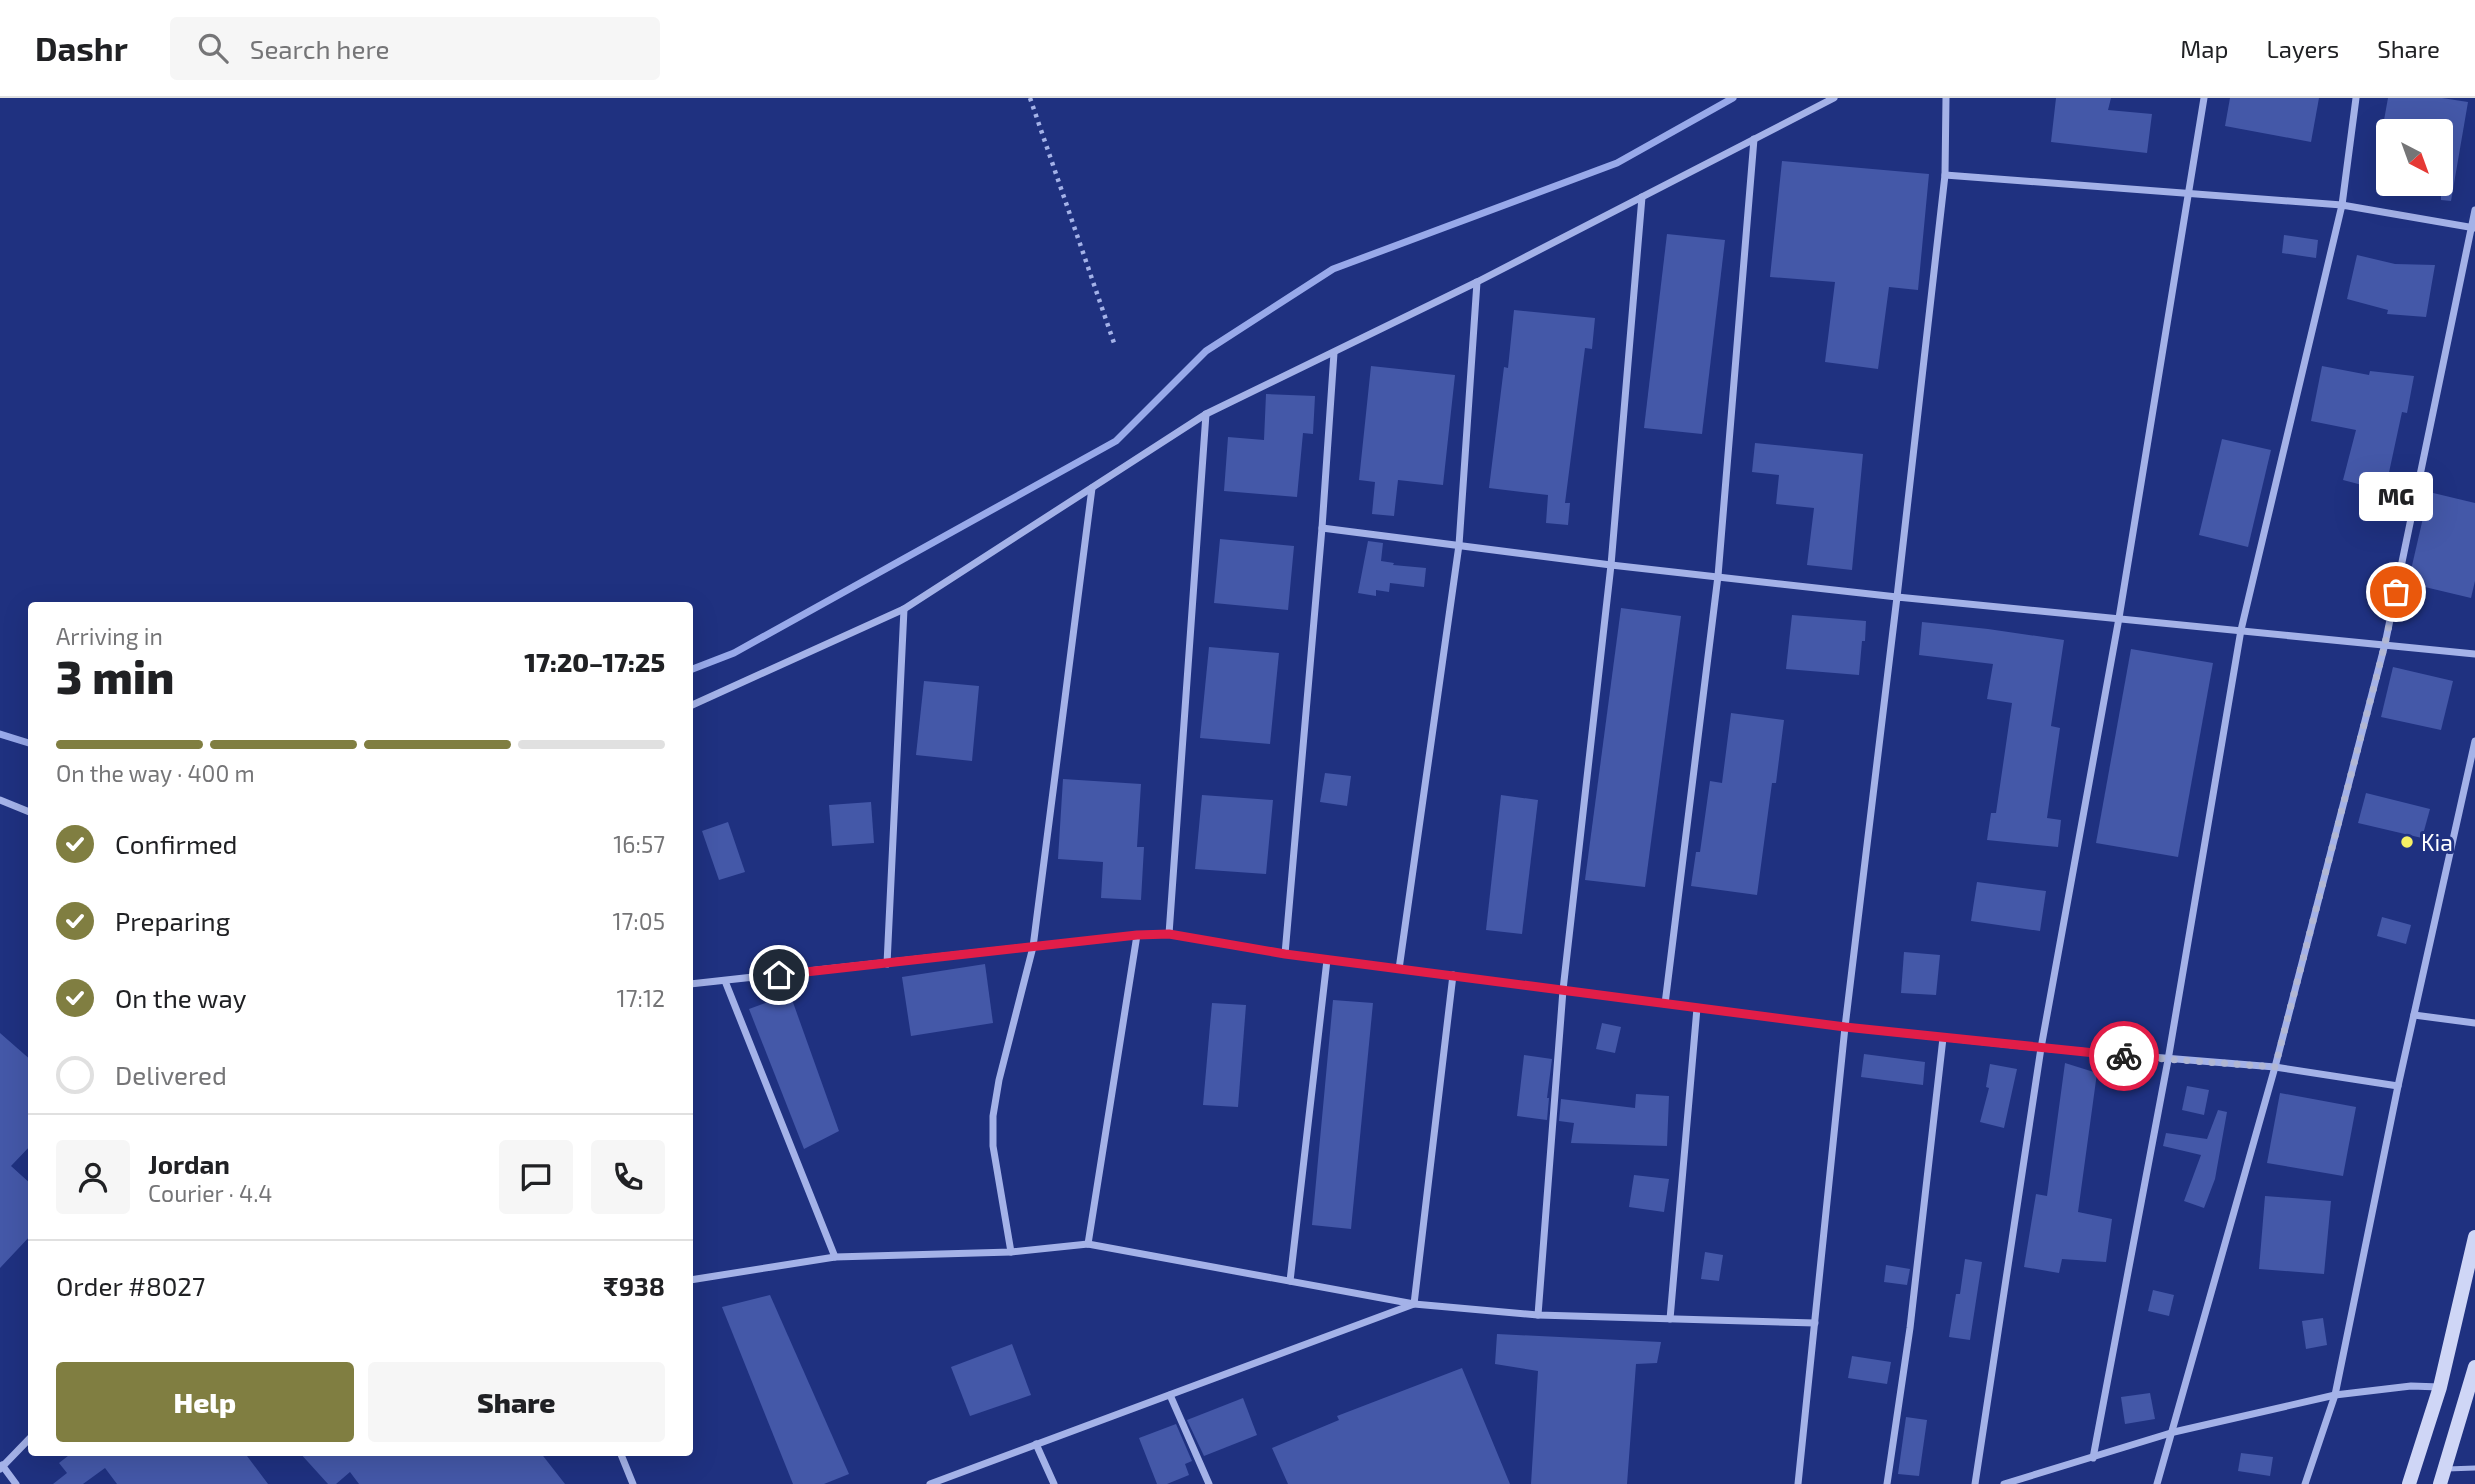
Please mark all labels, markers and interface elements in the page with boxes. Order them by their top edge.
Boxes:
search box [170,17,660,80]
text: Dashr [35,28,128,68]
icon: search [194,29,232,67]
text: Search here [250,33,389,64]
text: Map [2180,34,2228,63]
text: Layers [2266,34,2339,63]
text: Share [2377,34,2440,63]
north arrow [2376,119,2454,196]
map controls [2376,119,2453,196]
callout: MG [2359,473,2433,522]
text: MG [2378,482,2414,510]
pin [2366,562,2426,622]
icon: bag [2377,573,2415,611]
text: Arriving in [56,622,163,650]
text: 17:20–17:25 [524,646,665,677]
text: 3 min [56,648,174,703]
text: On the way · 400 m [56,759,255,787]
icon: check [56,825,94,863]
text: Confirmed [115,828,238,859]
place label: Kia [2421,828,2453,856]
text: 16:57 [613,830,665,858]
marker: Kia [2399,834,2415,850]
icon: check [56,902,94,940]
text: Preparing [115,905,230,936]
text: 17:05 [612,907,665,935]
pin [749,945,809,1005]
icon: home [760,956,798,994]
icon: check [56,979,94,1017]
text: On the way [115,982,246,1013]
text: 17:12 [617,984,665,1012]
courier [2089,1021,2159,1091]
icon: bike [2105,1037,2143,1075]
text: Delivered [115,1059,227,1090]
button: person [56,1140,130,1214]
button: chat [499,1140,573,1214]
button: phone [591,1140,665,1214]
text: Jordan [148,1148,230,1179]
text: Courier · 4.4 [148,1179,272,1207]
text: Order #8027 [56,1270,205,1301]
text: ₹938 [603,1270,665,1301]
button: Help [56,1362,354,1442]
button: Share [368,1362,665,1442]

